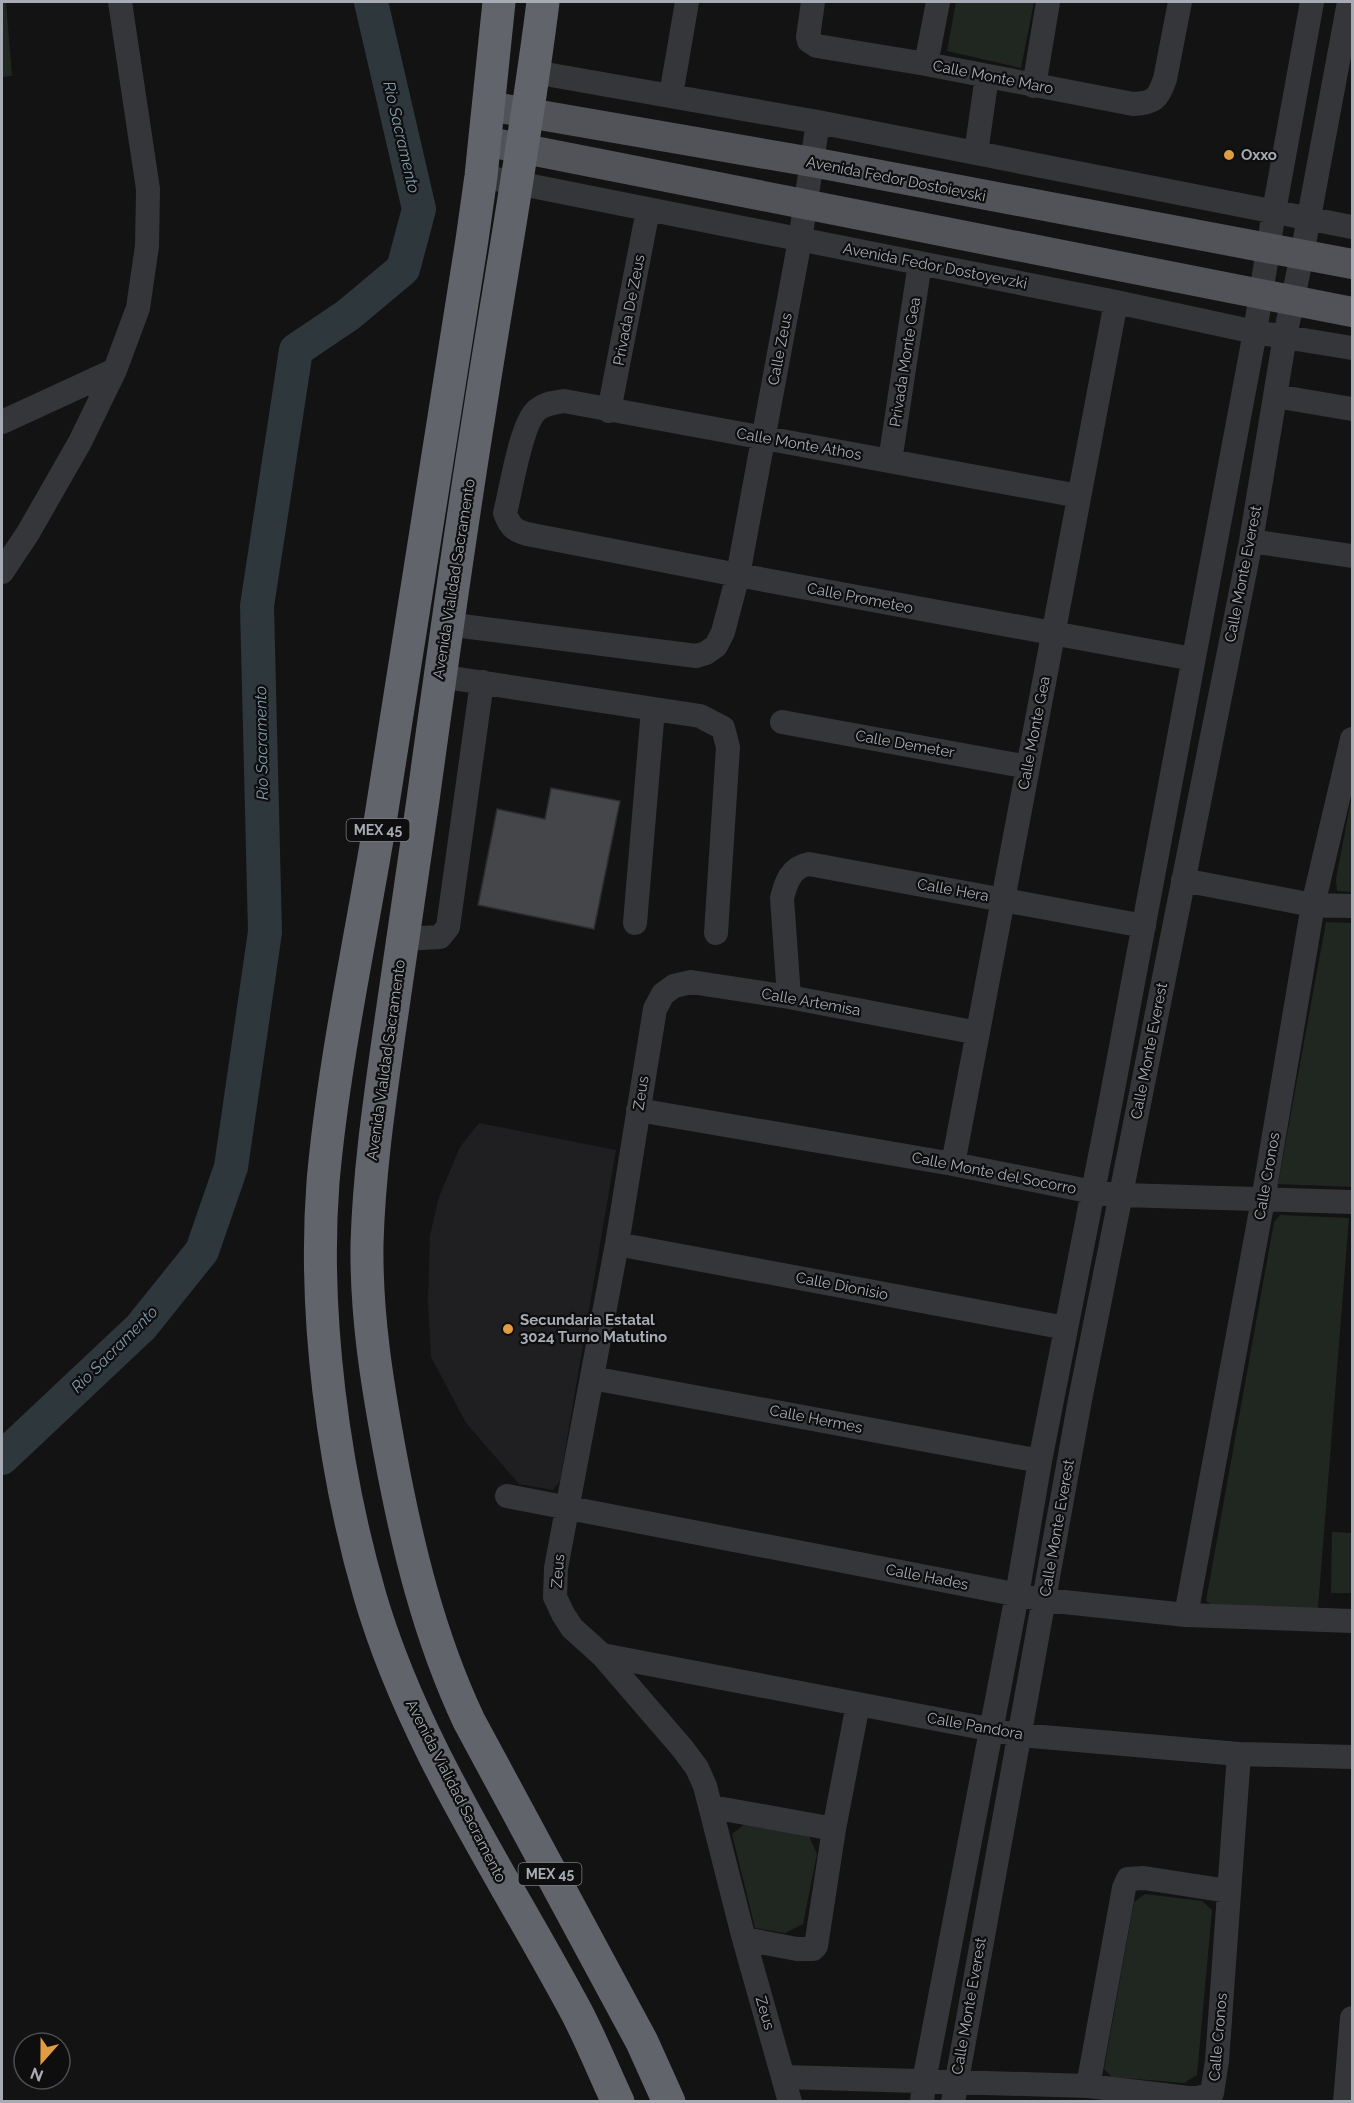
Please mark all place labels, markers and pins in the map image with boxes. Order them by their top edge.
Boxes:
place label: Oxxo [1241,146,1277,164]
marker: Oxxo [1222,148,1236,162]
place label: Secundaria Estatal 3024 Turno Matutino [520,1311,667,1346]
marker: Secundaria Estatal 3024 Turno Matutino [501,1322,515,1336]

